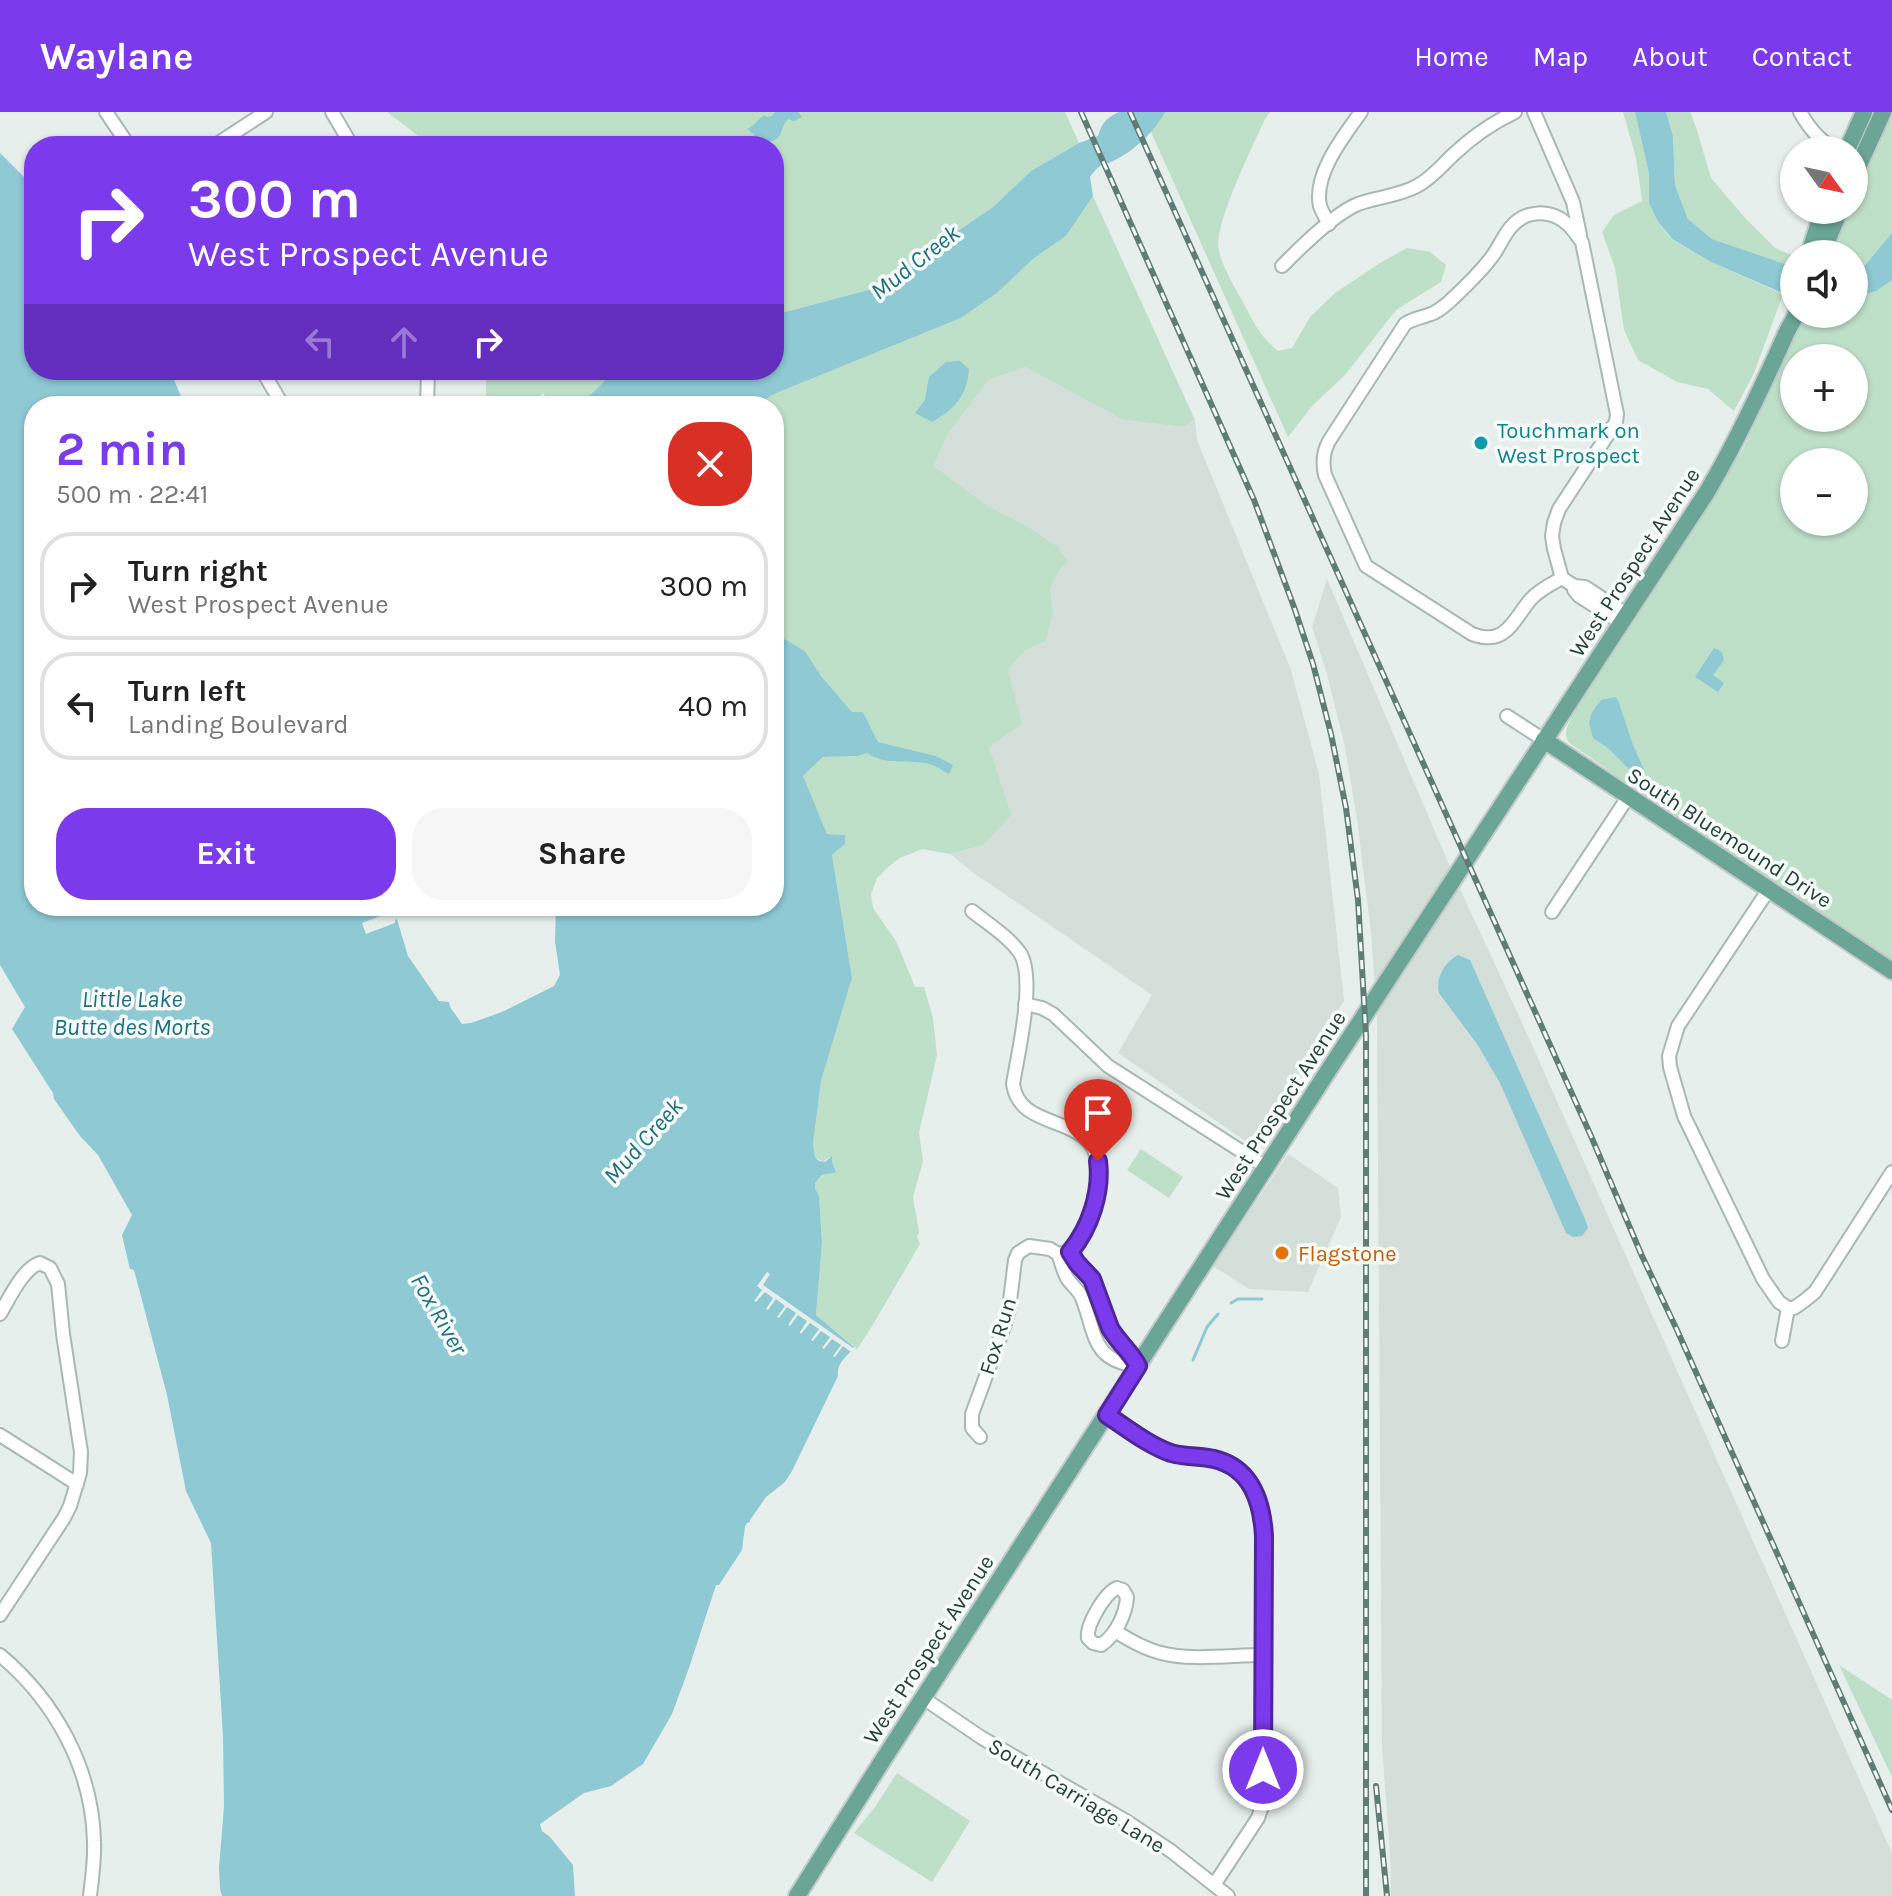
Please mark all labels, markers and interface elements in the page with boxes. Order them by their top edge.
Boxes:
text: Waylane [40,34,193,79]
text: Home [1414,40,1489,73]
text: Map [1533,40,1588,73]
text: About [1632,40,1708,73]
text: Contact [1752,40,1852,73]
north arrow [1780,136,1868,224]
map controls [1780,136,1868,536]
text: 300 m [188,166,361,231]
icon: right [56,168,160,272]
water label: Mud Creek [865,218,966,305]
text: West Prospect Avenue [188,233,549,275]
button: sound [1780,240,1868,328]
icon: left [298,320,342,364]
icon: ahead [382,320,426,364]
icon: right [466,320,510,364]
button: + [1780,344,1868,432]
place label: Touchmark on West Prospect [1497,418,1640,469]
text: 2 min [56,421,188,477]
button: close [668,422,752,506]
marker: Touchmark on West Prospect [1472,434,1490,452]
button: − [1780,448,1868,536]
street label: West Prospect Avenue [1564,463,1706,662]
text: 500 m · 22:41 [56,479,208,510]
text: Turn right [128,553,268,589]
icon: right [60,564,104,608]
text: 300 m [659,568,748,604]
text: West Prospect Avenue [128,589,389,620]
text: Turn left [128,673,246,709]
icon: left [60,684,104,728]
text: 40 m [678,688,748,724]
text: Landing Boulevard [128,709,349,740]
street label: South Bluemound Drive [1622,762,1837,914]
button: Exit [56,808,396,900]
button: Share [412,808,752,900]
water label: Little Lake Butte des Morts [53,985,211,1041]
street label: West Prospect Avenue [1210,1006,1352,1205]
pin [1064,1079,1132,1161]
icon: arrive [1076,1091,1120,1135]
water label: Mud Creek [597,1092,689,1189]
place label: Flagstone [1298,1241,1397,1267]
marker: Flagstone [1273,1244,1291,1262]
water label: Fox River [405,1269,474,1360]
street label: Fox Run [974,1294,1022,1378]
street label: West Prospect Avenue [858,1550,1000,1749]
position arrow [1221,1728,1305,1812]
street label: South Carriage Lane [983,1733,1170,1859]

